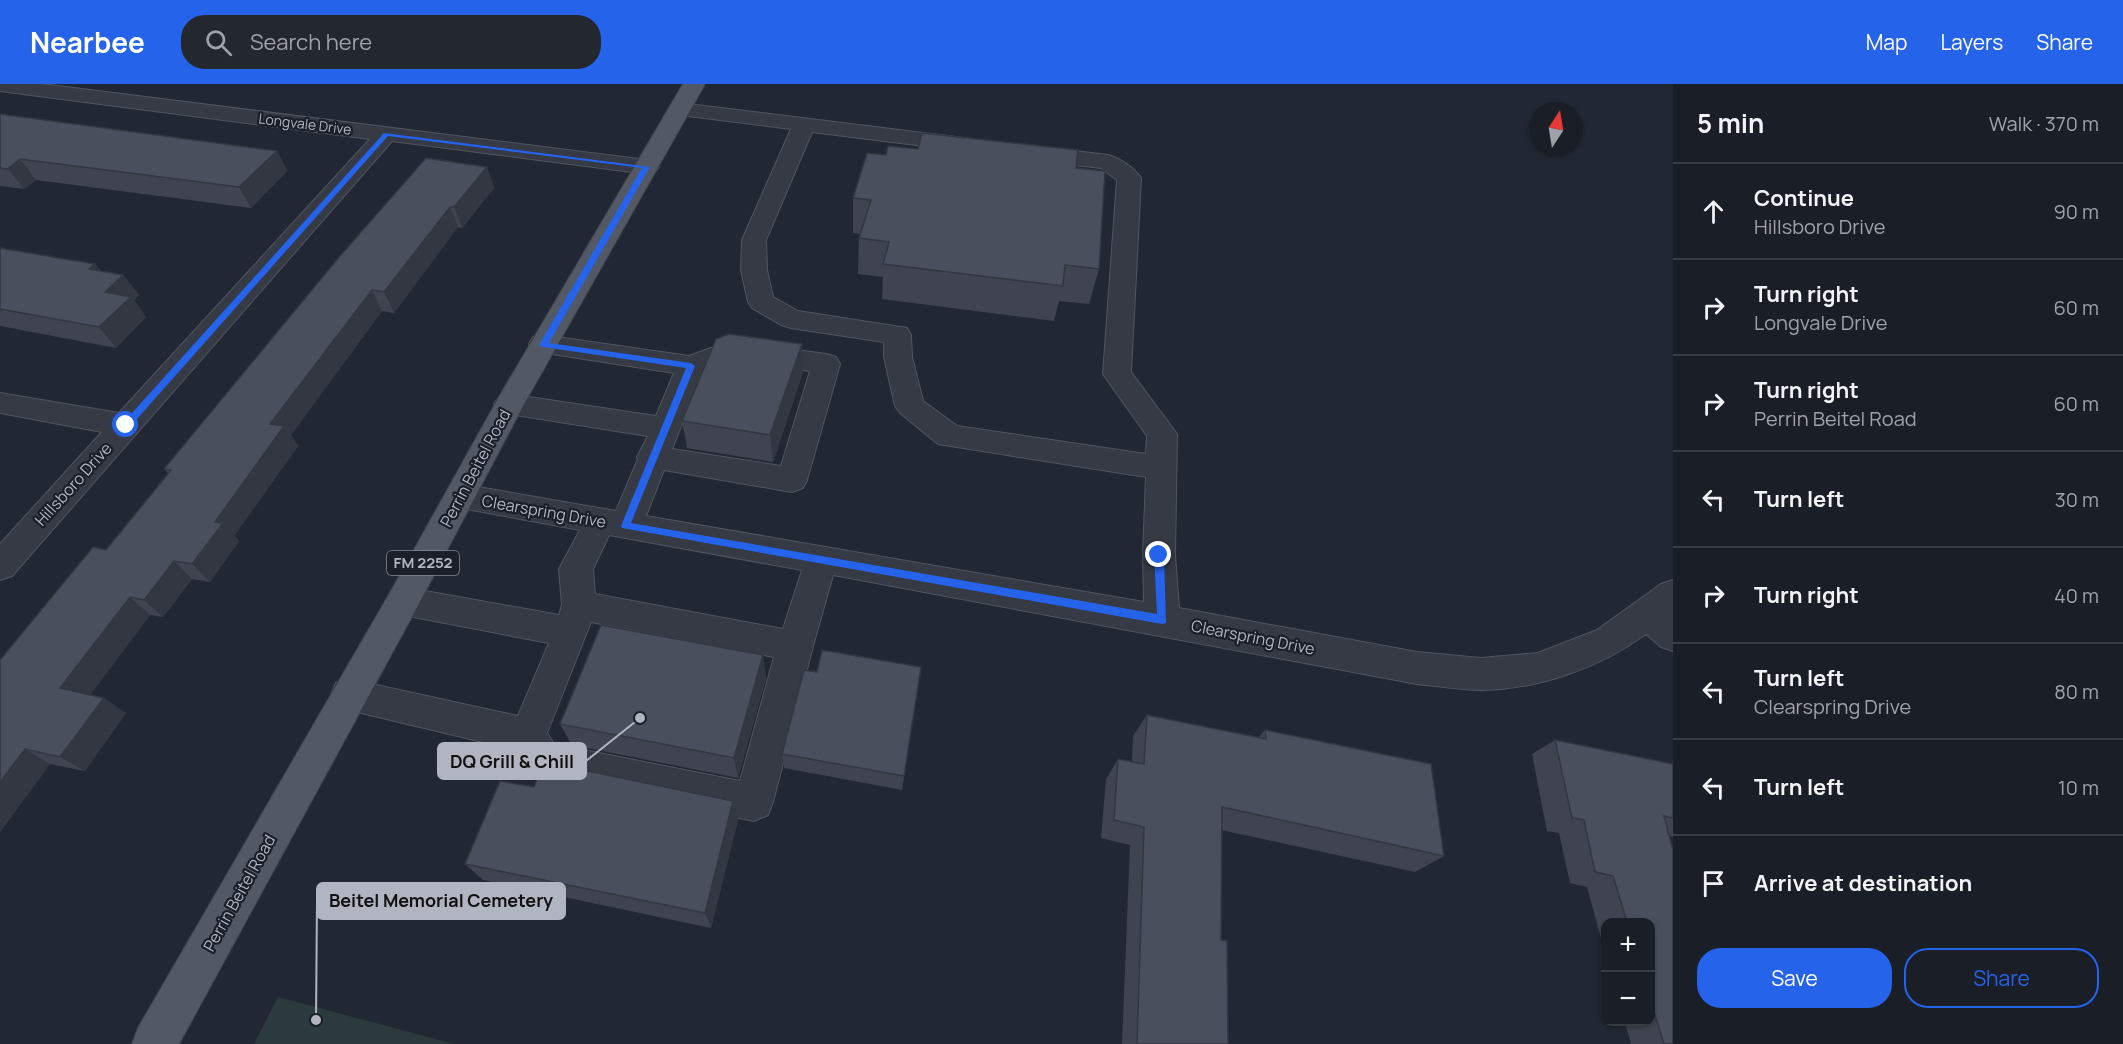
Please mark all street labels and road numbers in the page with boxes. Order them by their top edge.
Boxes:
street label: Longvale Drive [258,108,353,139]
street label: Perrin Beitel Road [435,405,515,531]
street label: Hillsboro Drive [30,438,116,530]
street label: Clearspring Drive [480,489,608,533]
road number: FM 2252 [387,551,459,575]
street label: Clearspring Drive [1189,614,1317,660]
street label: Perrin Beitel Road [198,831,280,955]

